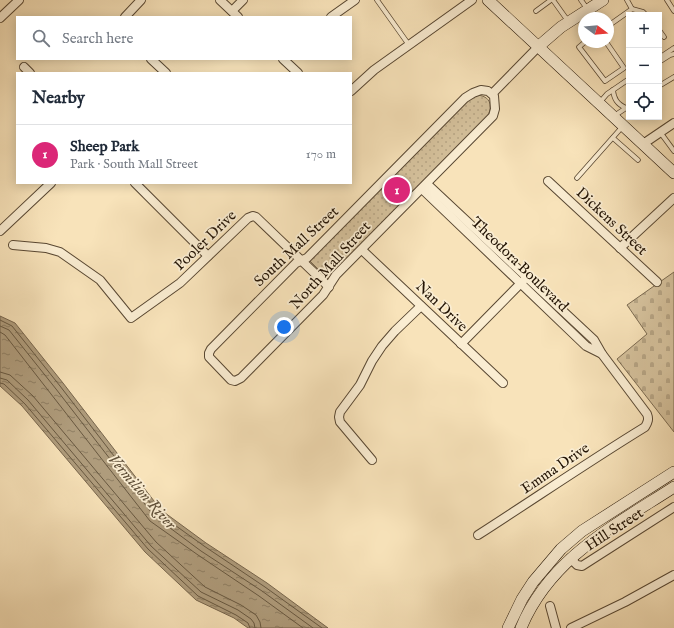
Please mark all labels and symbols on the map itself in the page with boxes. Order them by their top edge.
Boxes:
north arrow [578,12,614,48]
pin: 1 [384,175,410,205]
street label: Dickens Street [572,183,651,259]
street label: South Mall Street [250,202,343,291]
street label: Pooler Drive [170,206,240,275]
street label: Theodora Boulevard [467,213,573,317]
street label: North Mall Street [286,217,375,313]
street label: Nan Drive [412,277,472,336]
your location [274,317,294,337]
street label: Emma Drive [518,439,593,498]
water label: Vermilion River [103,451,181,535]
street label: Hill Street [582,504,647,555]

